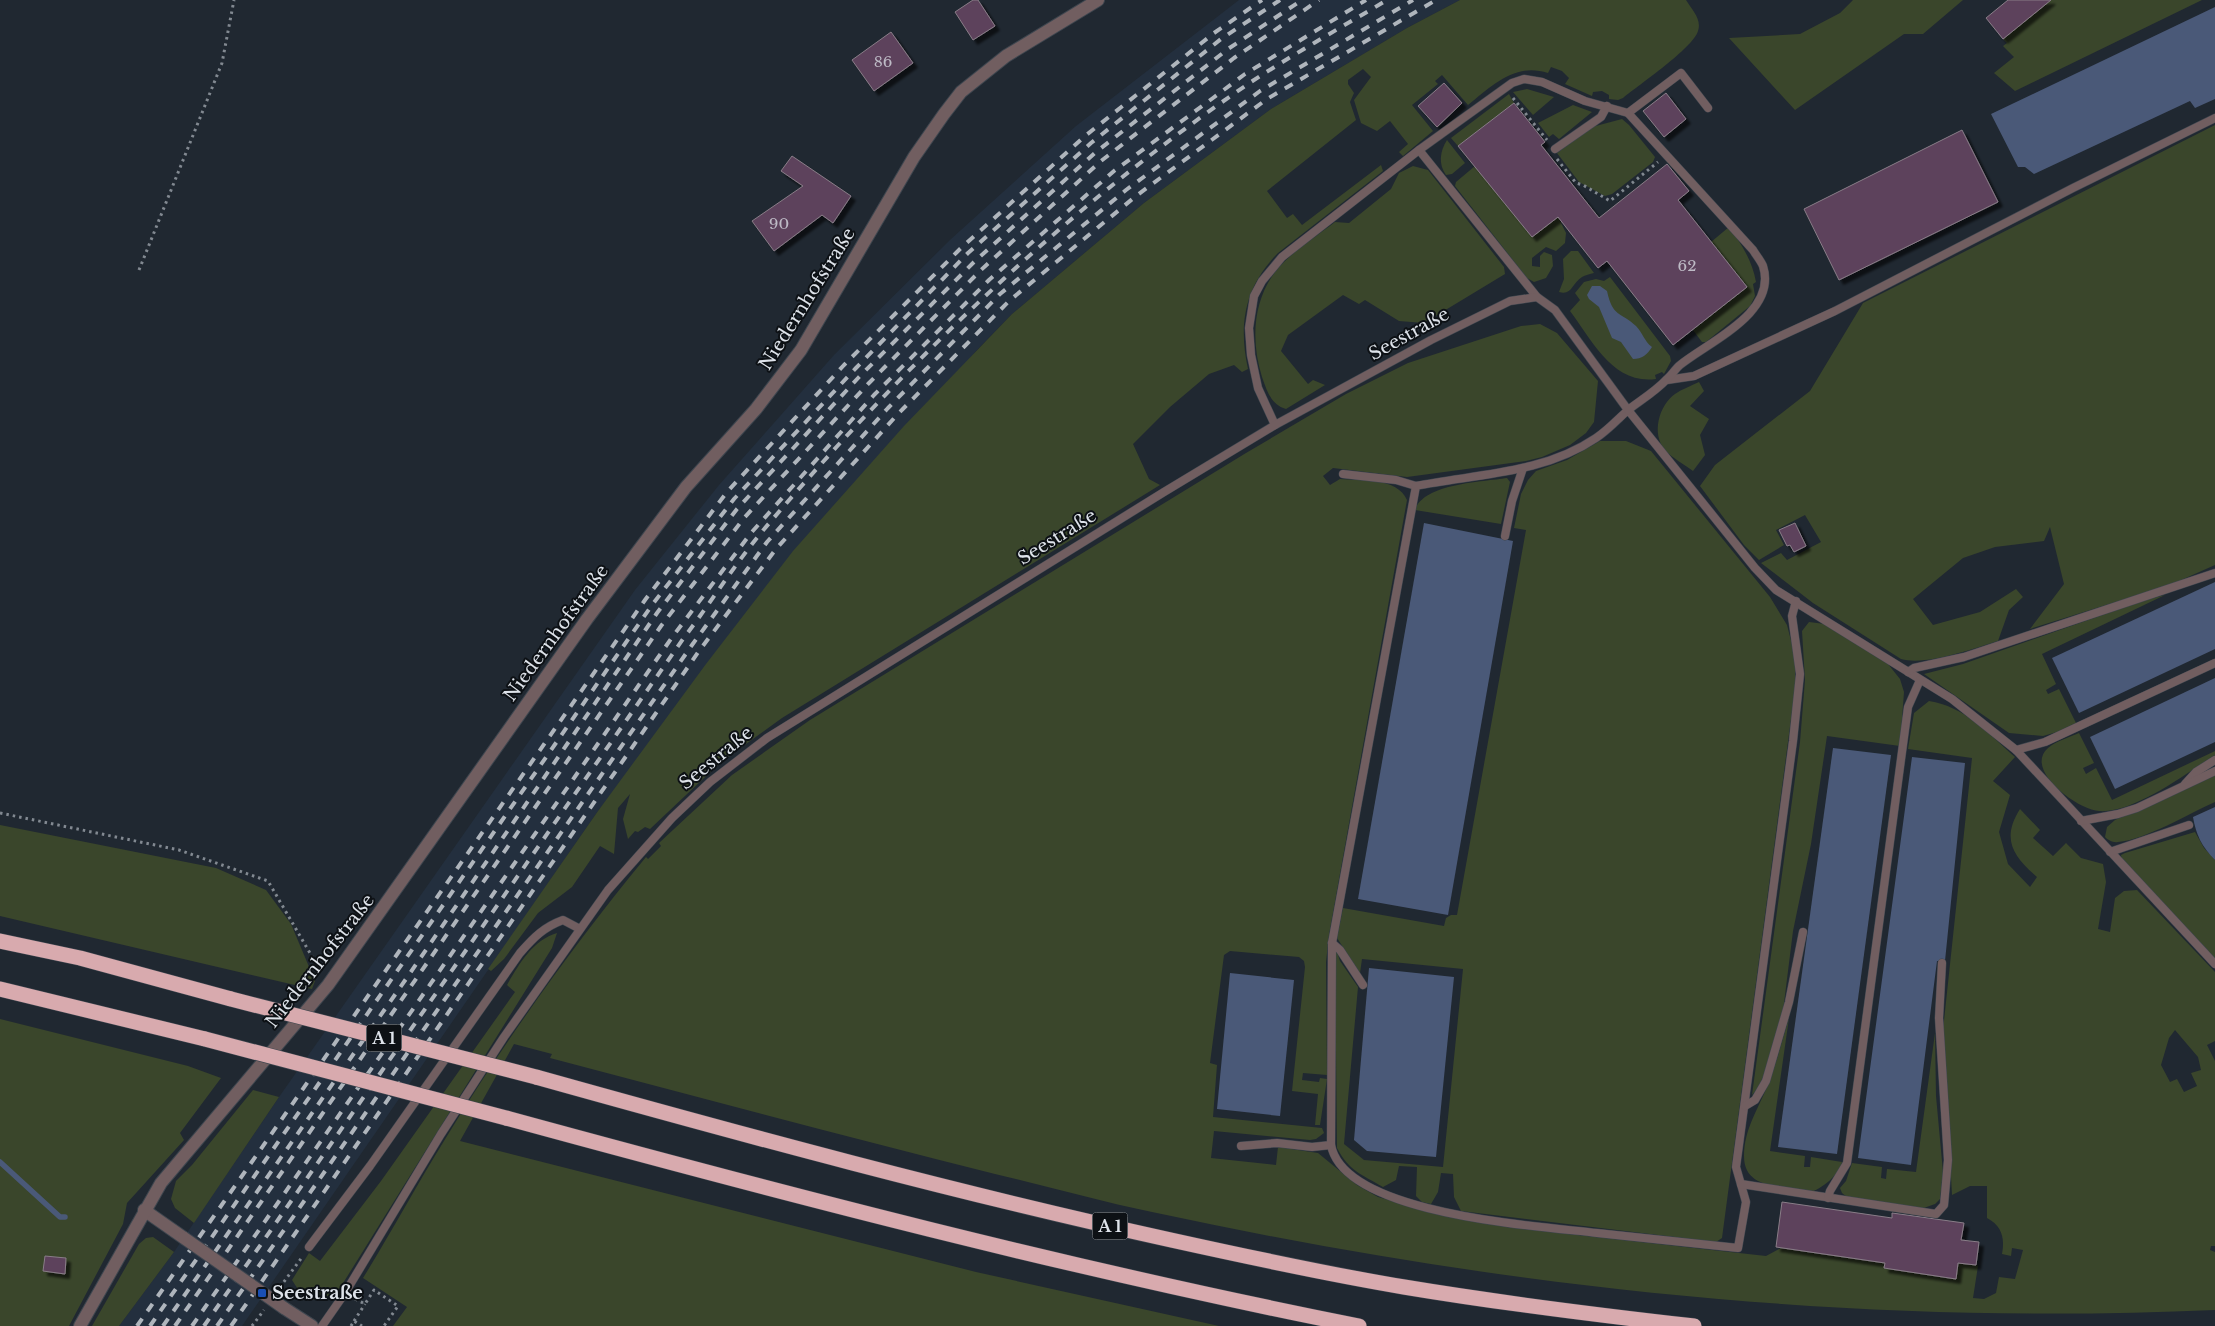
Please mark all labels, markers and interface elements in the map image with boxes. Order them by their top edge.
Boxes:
house number: 86 [874,52,892,71]
house number: 90 [769,214,789,233]
street label: Niedernhofstraße [754,224,860,374]
house number: 62 [1678,256,1696,275]
street label: Seestraße [1365,303,1453,365]
street label: Seestraße [1014,504,1100,570]
street label: Niedernhofstraße [499,560,613,706]
street label: Seestraße [675,722,757,794]
street label: Niedernhofstraße [261,890,379,1032]
road number: A 1 [366,1024,402,1052]
road number: A 1 [1092,1212,1128,1240]
place label: Seestraße [272,1282,363,1304]
marker: Seestraße [256,1287,268,1299]

